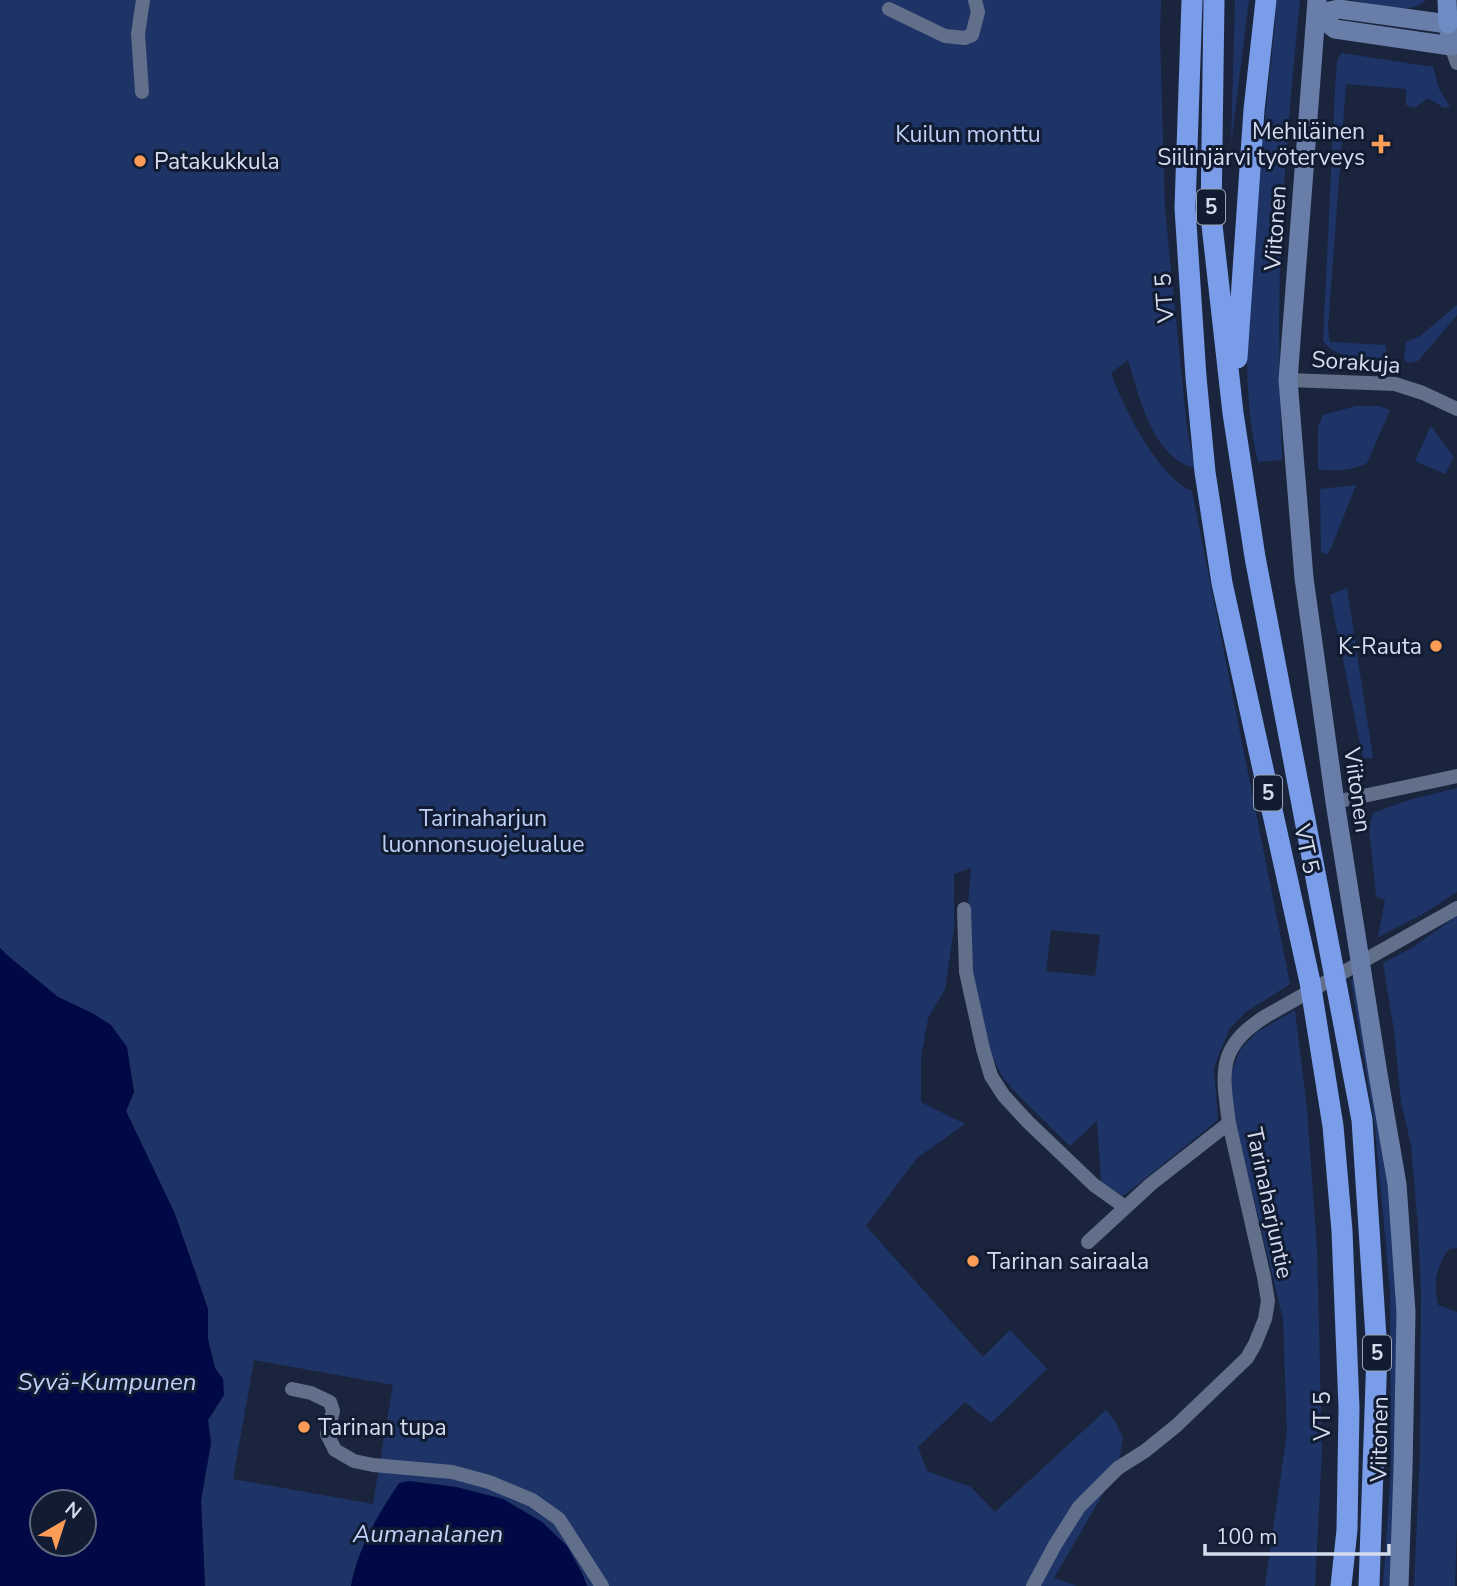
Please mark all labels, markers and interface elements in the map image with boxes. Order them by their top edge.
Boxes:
place label: Mehiläinen Siilinjärvi työterveys [1157,116,1365,173]
park label: Kuilun monttu [895,119,1041,150]
marker: Mehiläinen Siilinjärvi työterveys [1371,134,1391,154]
place label: Patakukkula [154,146,280,177]
marker: Patakukkula [132,153,148,169]
street label: Viitonen [1257,184,1294,273]
road number: 5 [1197,190,1225,224]
street label: VT 5 [1147,272,1182,325]
street label: Sorakuja [1310,344,1402,381]
place label: K-Rauta [1338,631,1422,662]
marker: K-Rauta [1428,638,1444,654]
street label: Viitonen [1336,745,1379,835]
road number: 5 [1254,776,1282,810]
park label: Tarinaharjun luonnonsuojelualue [382,803,584,860]
street label: VT 5 [1286,821,1327,877]
street label: Tarinaharjuntie [1238,1125,1301,1281]
place label: Tarinan sairaala [987,1246,1149,1277]
marker: Tarinan sairaala [965,1253,981,1269]
road number: 5 [1363,1336,1391,1370]
water label: Syvä-Kumpunen [18,1366,196,1398]
street label: VT 5 [1307,1391,1338,1442]
street label: Viitonen [1363,1396,1396,1483]
place label: Tarinan tupa [318,1412,447,1443]
marker: Tarinan tupa [296,1419,312,1435]
north arrow [28,1488,98,1558]
text: N [59,1496,87,1525]
scale bar [1205,1512,1389,1556]
water label: Aumanalanen [352,1518,503,1550]
text: 100 m [1216,1523,1277,1551]

